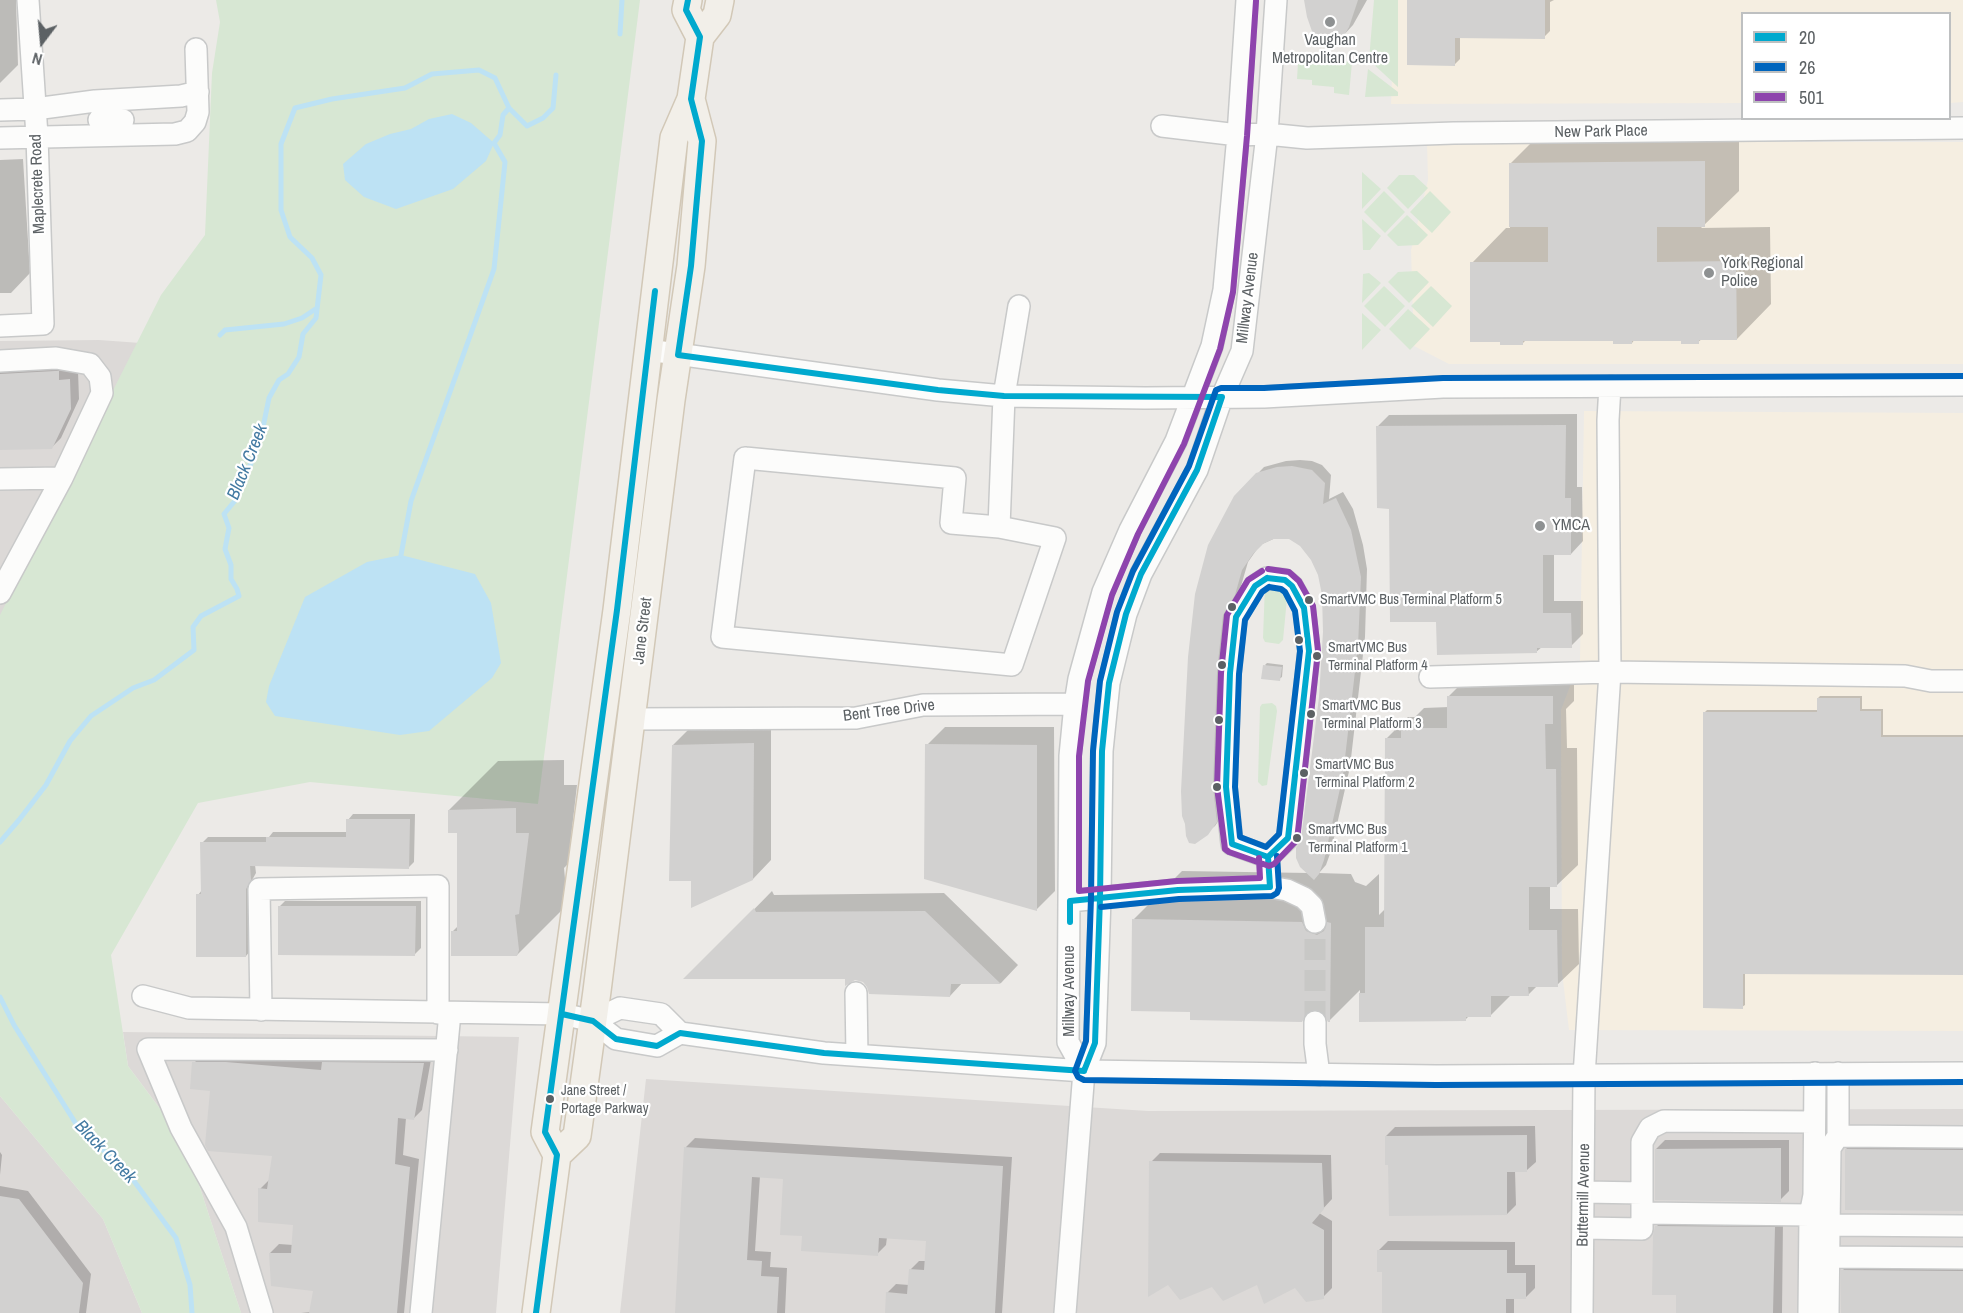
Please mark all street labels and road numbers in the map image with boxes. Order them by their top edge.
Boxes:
street label: New Park Place [1554,122,1648,142]
street label: Maplecrete Road [27,134,49,234]
street label: Millway Avenue [1233,251,1263,345]
street label: Jane Street [629,597,657,665]
street label: Bent Tree Drive [842,696,936,726]
street label: Millway Avenue [1060,945,1080,1037]
street label: Buttermill Avenue [1573,1143,1595,1247]

